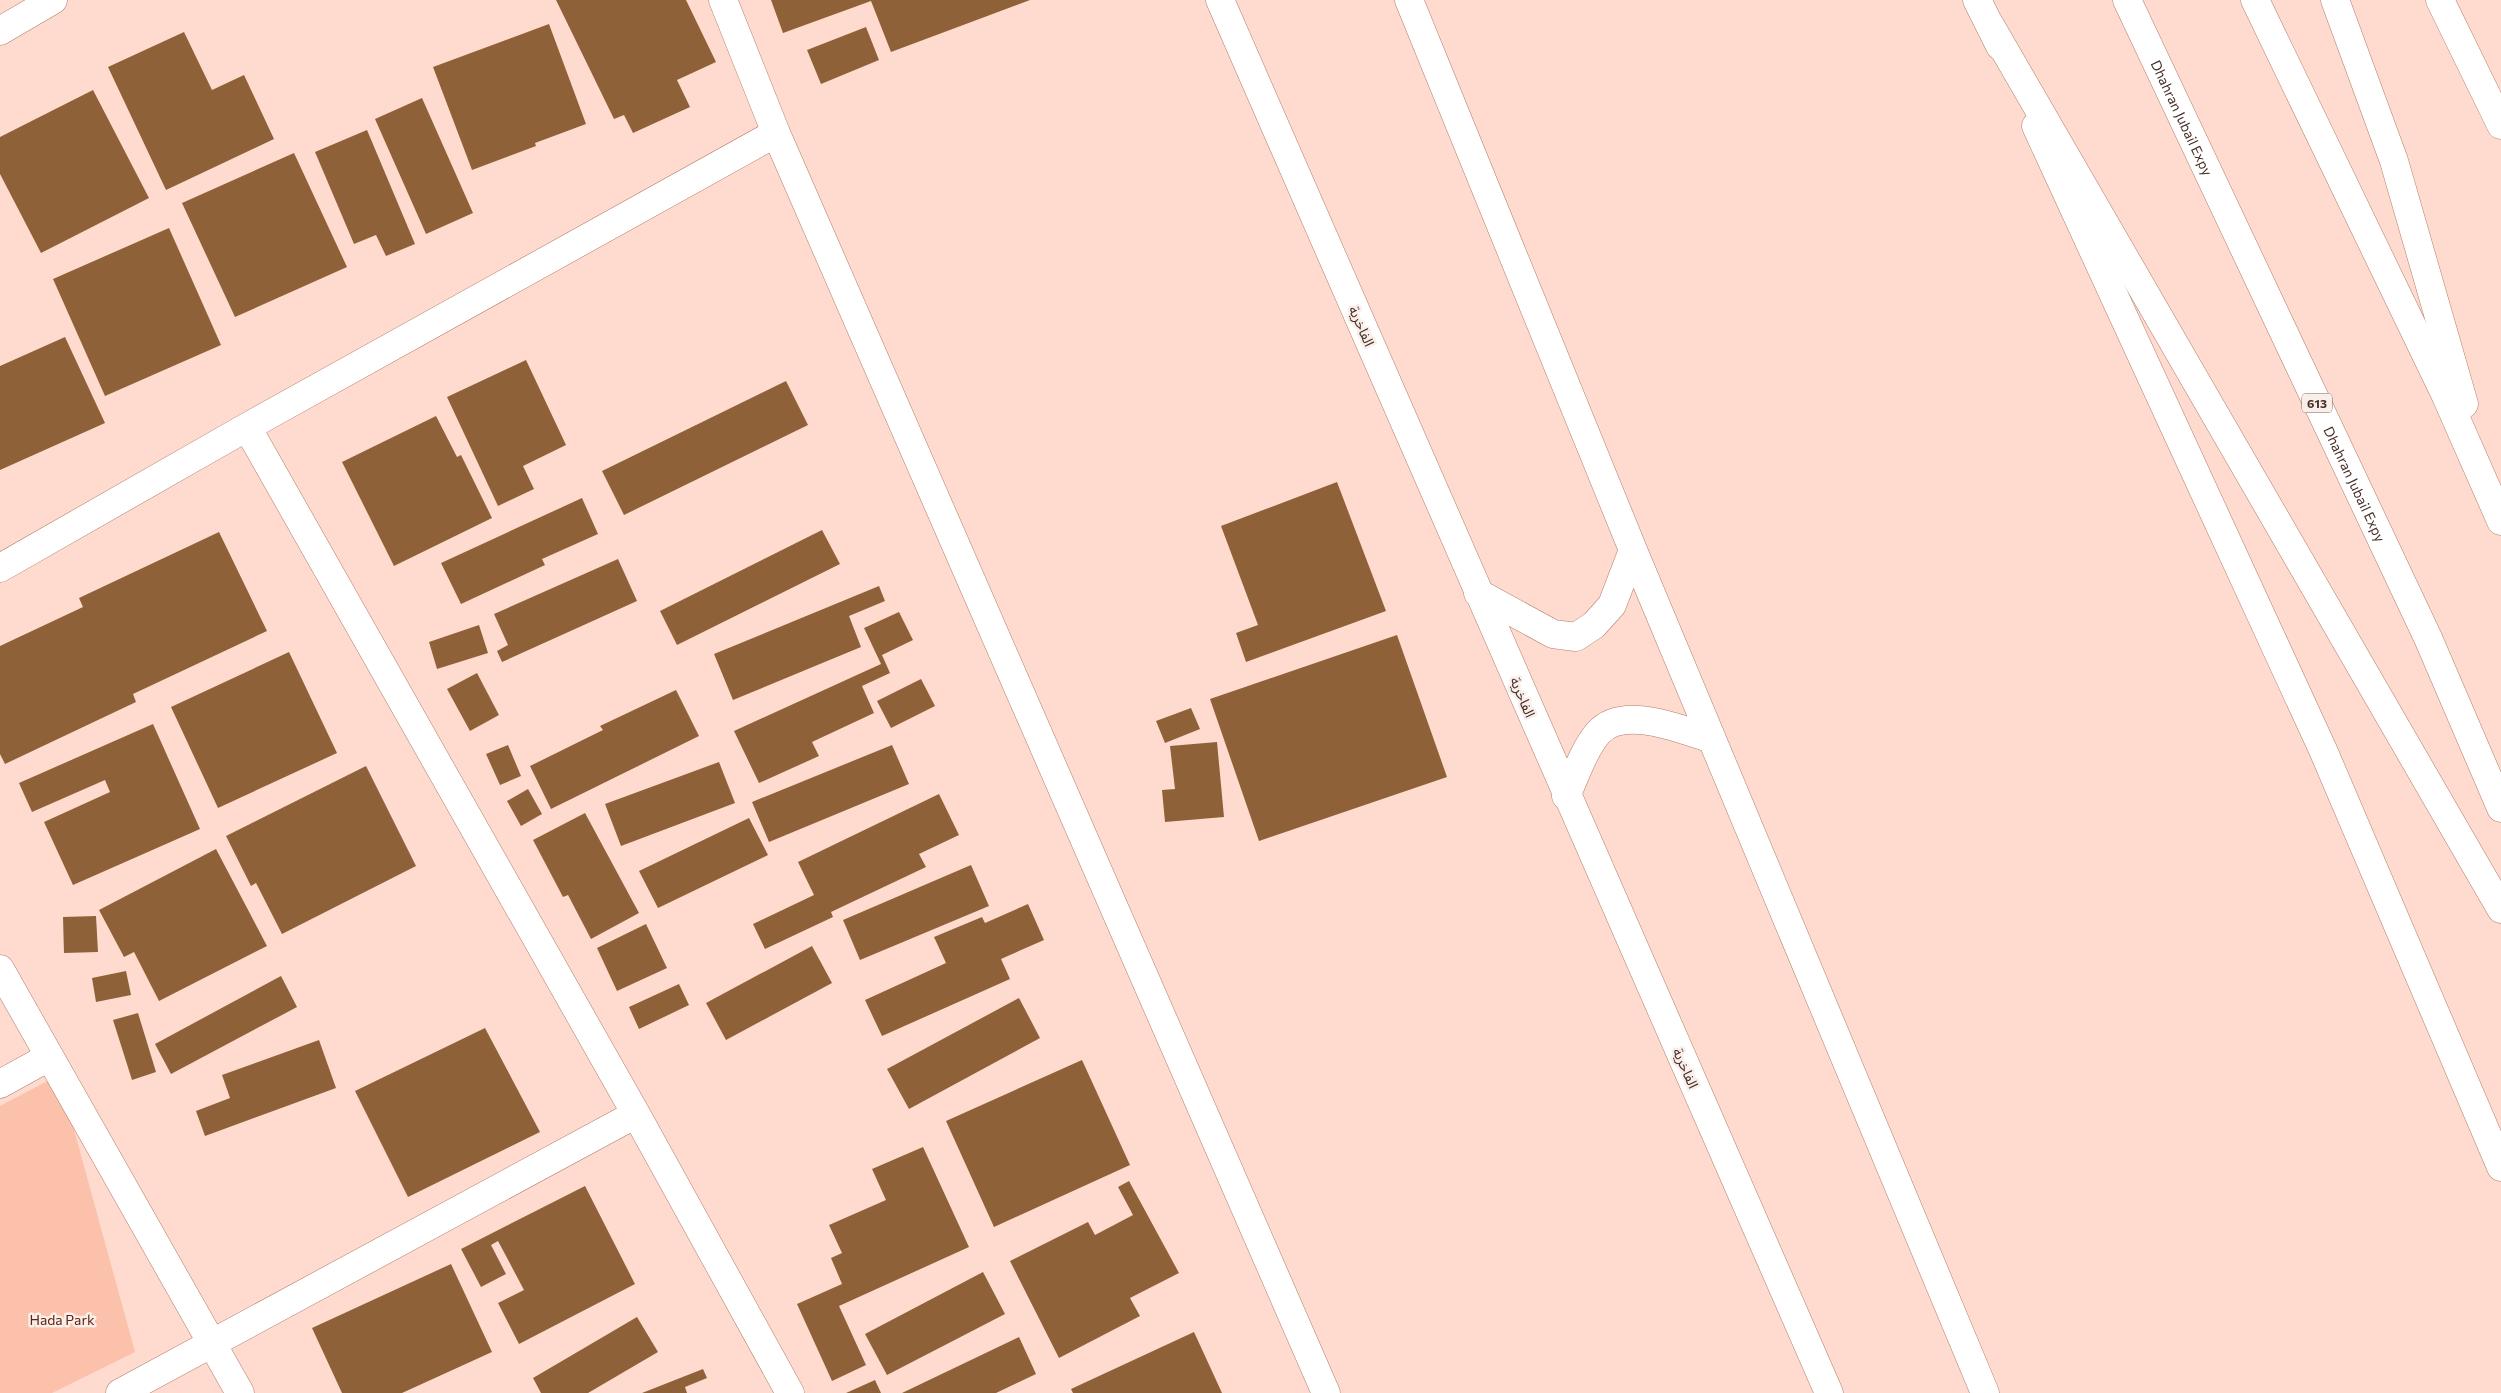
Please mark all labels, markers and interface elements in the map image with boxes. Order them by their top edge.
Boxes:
street label: Dhahran Jubail Expy [2148,57,2217,178]
street label: الفاخرية [1345,303,1378,349]
road number: 613 [2302,393,2332,412]
street label: Dhahran Jubail Expy [2321,423,2390,544]
street label: الفاخرية [1506,674,1539,720]
street label: الفاخرية [1669,1045,1702,1091]
park label: Hada Park [29,1311,95,1328]

